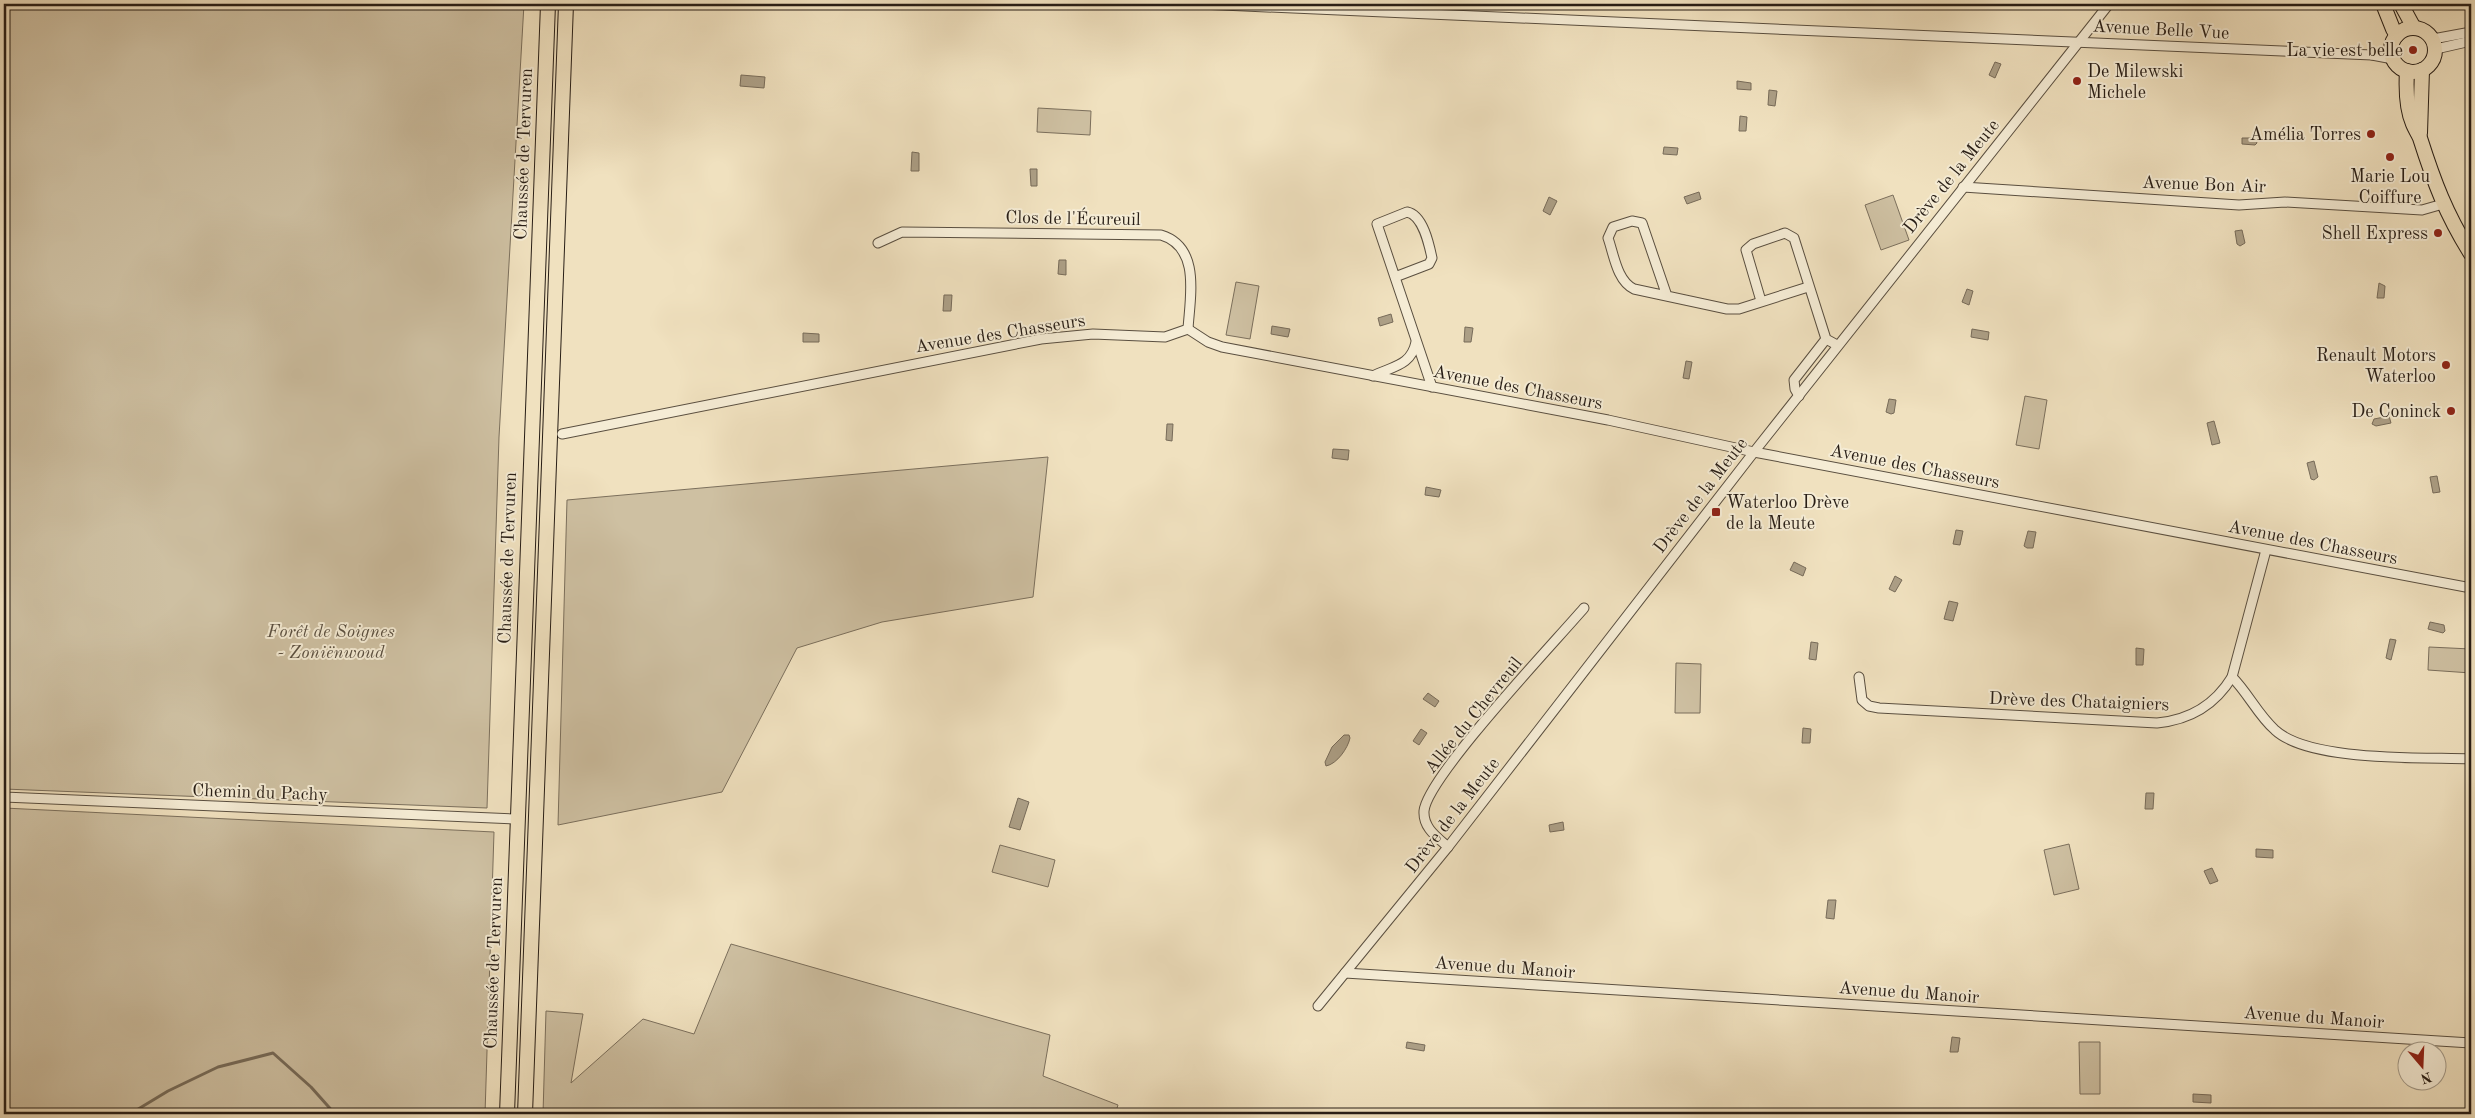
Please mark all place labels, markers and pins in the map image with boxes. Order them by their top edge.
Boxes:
place label: La vie est belle [2286,42,2403,60]
marker: La vie est belle [2407,44,2419,56]
place label: De Milewski Michele [2087,63,2184,102]
marker: De Milewski Michele [2071,75,2083,87]
place label: Amélia Torres [2250,126,2361,144]
marker: Amélia Torres [2365,128,2377,140]
marker: Marie Lou Coiffure [2384,151,2396,163]
place label: Marie Lou Coiffure [2350,168,2430,207]
place label: Shell Express [2322,225,2428,243]
marker: Shell Express [2432,227,2444,239]
place label: Renault Motors Waterloo [2316,347,2436,386]
marker: Renault Motors Waterloo [2440,359,2452,371]
place label: De Coninck [2351,403,2441,421]
marker: De Coninck [2445,405,2457,417]
place label: Waterloo Drève de la Meute [1726,494,1849,533]
marker: Waterloo Drève de la Meute [1710,506,1722,518]

